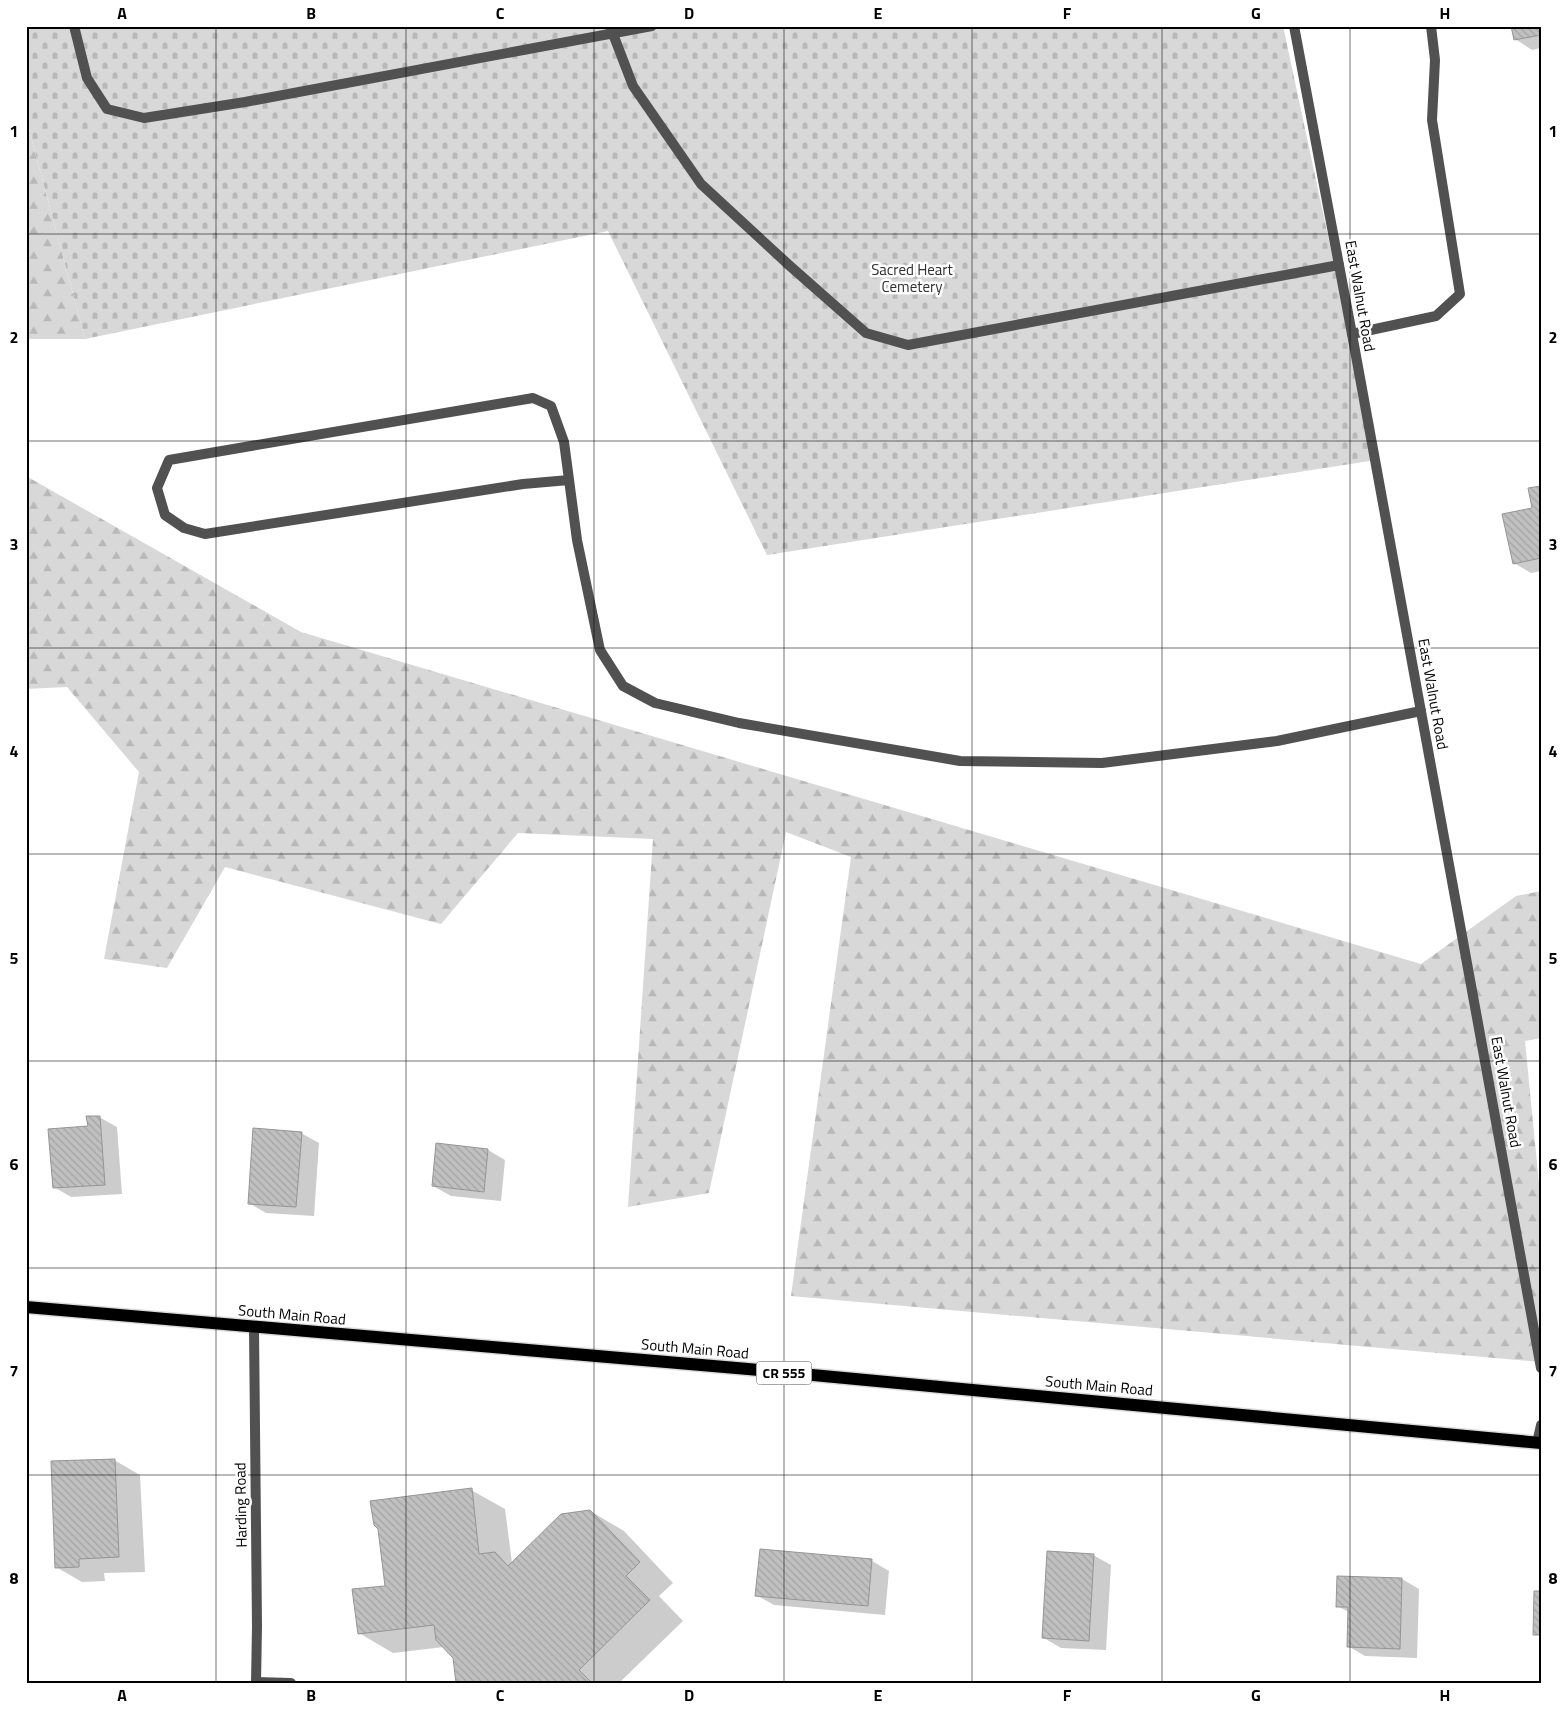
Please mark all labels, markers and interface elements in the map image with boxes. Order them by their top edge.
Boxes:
text: A [117,1,127,25]
text: B [306,1,316,25]
text: C [496,1,505,25]
text: D [684,1,694,25]
text: E [874,1,883,25]
text: F [1063,1,1072,25]
text: G [1251,1,1261,25]
text: H [1440,1,1450,25]
text: 1 [10,119,18,143]
text: 1 [1549,119,1557,143]
street label: East Walnut Road [1339,239,1382,353]
park label: Sacred Heart Cemetery [871,258,954,298]
text: 2 [10,325,18,349]
text: 2 [1549,325,1557,349]
text: 3 [10,532,18,556]
text: 3 [1549,532,1557,556]
street label: East Walnut Road [1412,637,1455,751]
text: 4 [10,739,19,763]
text: 4 [1549,739,1558,763]
text: 5 [10,946,19,970]
text: 5 [1549,946,1558,970]
street label: East Walnut Road [1485,1035,1528,1149]
text: 6 [10,1152,19,1176]
text: 6 [1549,1152,1558,1176]
street label: South Main Road [237,1298,347,1331]
street label: South Main Road [640,1332,750,1365]
text: 7 [10,1359,18,1383]
text: 7 [1549,1359,1557,1383]
road number: CR 555 [756,1362,812,1385]
street label: South Main Road [1044,1369,1154,1402]
street label: Harding Road [228,1462,253,1548]
text: 8 [10,1566,19,1590]
text: 8 [1549,1566,1558,1590]
text: A [117,1683,127,1707]
text: B [306,1683,316,1707]
text: C [496,1683,505,1707]
text: D [684,1683,694,1707]
text: E [874,1683,883,1707]
text: F [1063,1683,1072,1707]
text: G [1251,1683,1261,1707]
text: H [1440,1683,1450,1707]

